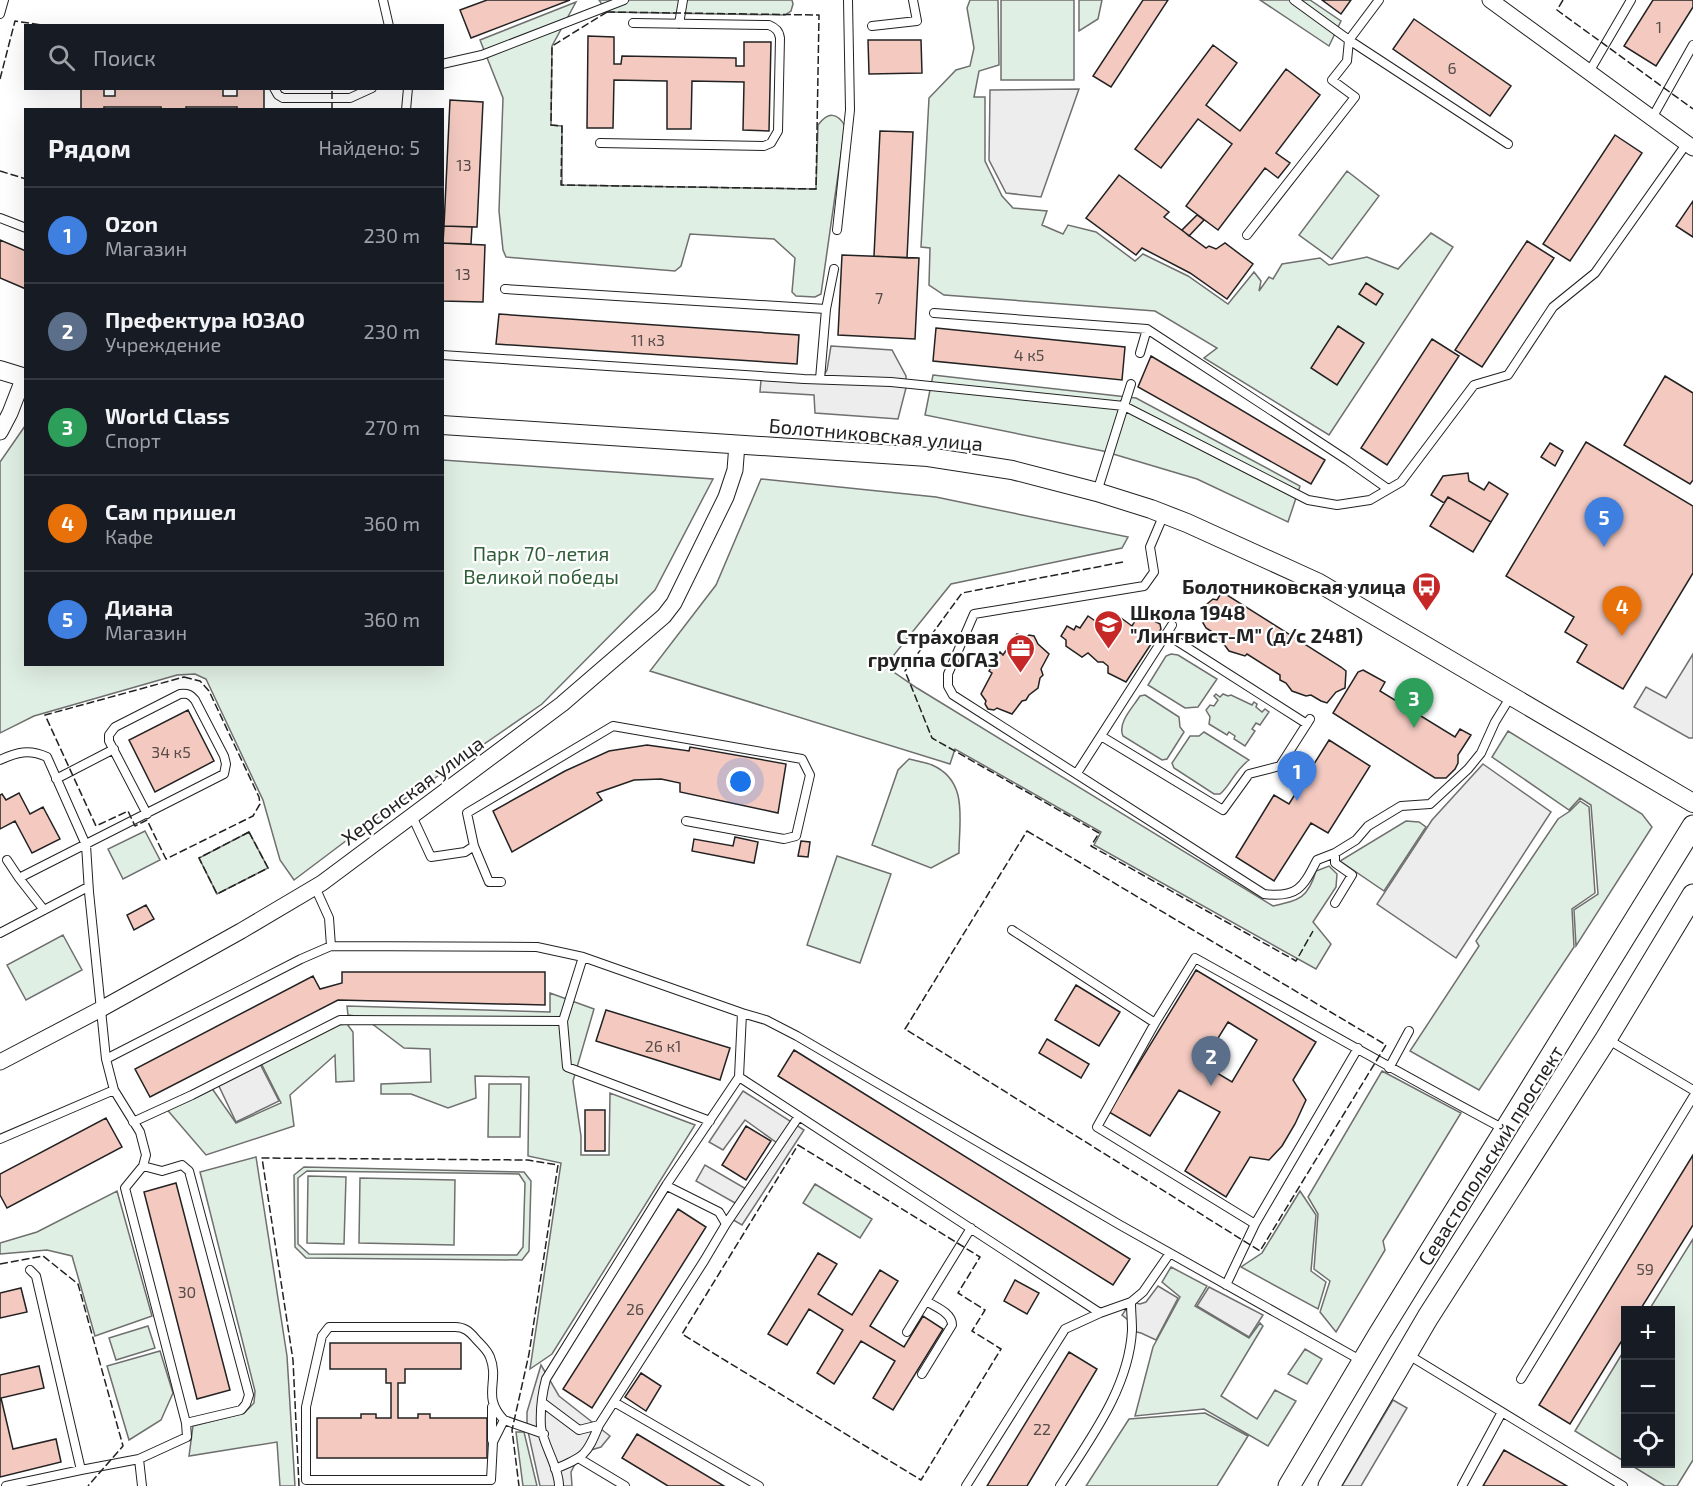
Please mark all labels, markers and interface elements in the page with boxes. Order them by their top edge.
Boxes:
house number: 1 [1656,17,1662,36]
search box [24,24,444,90]
icon: search [45,41,78,74]
text: Поиск [93,44,156,70]
house number: 6 [1447,58,1457,77]
text: Рядом [48,132,131,163]
text: Найдено: 5 [318,135,420,159]
house number: 13 [456,155,472,174]
text: Ozon [105,210,158,236]
text: 1 [63,223,72,247]
text: 230 m [364,223,420,247]
text: Магазин [105,236,187,260]
house number: 13 [455,264,471,283]
house number: 7 [875,288,883,307]
text: Префектура ЮЗАО [105,306,305,332]
text: 2 [62,319,73,343]
text: 230 m [364,319,420,343]
house number: 11 к3 [631,330,665,349]
text: Учреждение [105,332,221,356]
house number: 4 к5 [1014,345,1044,364]
text: World Class [105,402,230,428]
street label: Болотниковская улица [768,413,984,456]
text: 3 [62,415,73,439]
text: 270 m [364,415,420,439]
text: Спорт [105,428,161,452]
text: Сам пришел [105,498,236,524]
pin: 5 [1584,498,1624,547]
text: 4 [61,511,74,535]
text: 360 m [363,511,420,535]
text: Кафе [105,524,153,548]
park label: Парк 70-летия Великой победы [463,541,619,588]
bus stop icon: Болотниковская улица [1411,570,1443,612]
place label: Болотниковская улица [1182,574,1406,598]
pin: 4 [1602,586,1642,636]
text: Диана [105,594,173,620]
place label: Школа 1948 "Лингвист-М" (д/с 2481) [1130,600,1363,647]
text: 5 [62,607,73,631]
text: 360 m [363,607,420,631]
school or university icon: Школа 1948 "Лингвист-М" (д/с 2481) [1093,608,1125,650]
text: Магазин [105,620,187,644]
place label: Страховая группа СОГАЗ [868,624,999,671]
office icon: Страховая группа СОГАЗ [1004,632,1036,674]
pin: 3 [1394,678,1434,728]
street label: Херсонская улица [336,730,488,850]
house number: 34 к5 [151,742,191,761]
pin: 1 [1278,752,1316,801]
your location [726,767,755,796]
house number: 26 к1 [645,1036,681,1055]
pin: 2 [1192,1036,1230,1086]
street label: Севастопольский проспект [1412,1040,1568,1270]
house number: 59 [1636,1259,1654,1278]
house number: 30 [178,1282,196,1301]
house number: 26 [626,1299,644,1318]
map controls [1621,1306,1675,1468]
button: + [1621,1306,1675,1360]
button: − [1621,1360,1675,1414]
button: locate [1621,1414,1675,1468]
house number: 22 [1033,1419,1051,1438]

